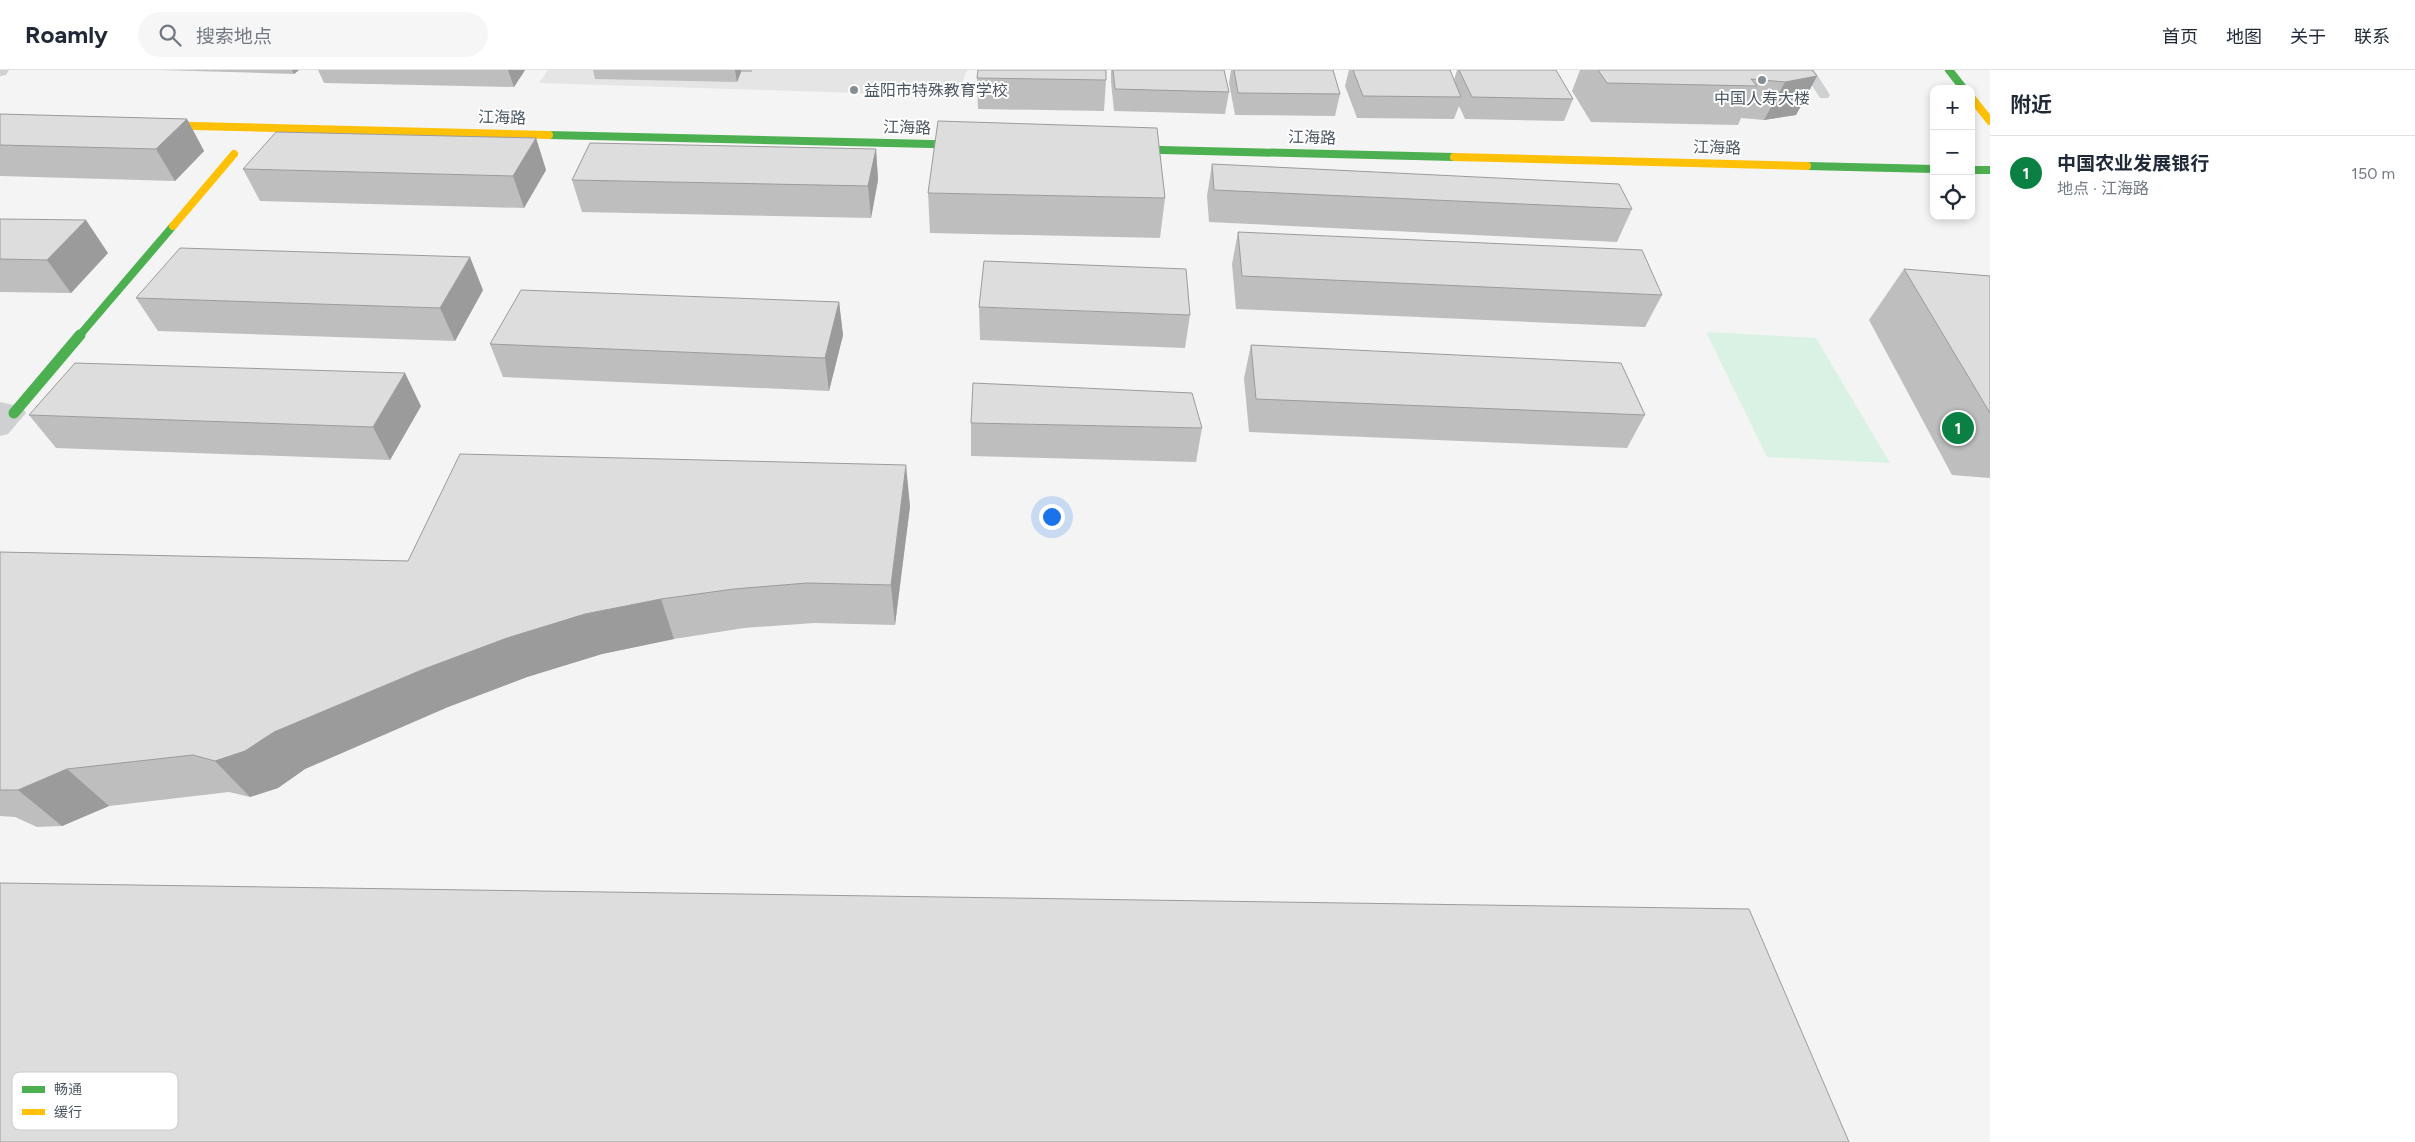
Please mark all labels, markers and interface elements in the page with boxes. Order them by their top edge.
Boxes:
search box [138,12,488,57]
text: Roamly [25,20,108,49]
icon: search [156,21,184,49]
text: 搜索地点 [196,25,272,48]
text: 首页 [2162,26,2198,48]
text: 地图 [2226,26,2262,48]
text: 关于 [2290,26,2326,48]
text: 联系 [2354,26,2390,48]
marker: 中国人寿大楼 [1756,74,1768,86]
place label: 益阳市特殊教育学校 [864,81,1008,100]
marker: 益阳市特殊教育学校 [848,84,860,96]
map controls [1930,85,1975,220]
button: + [1930,85,1975,130]
place label: 中国人寿大楼 [1714,89,1810,108]
text: 附近 [2010,92,2052,117]
street label: 江海路 [478,108,526,127]
street label: 江海路 [883,118,931,137]
street label: 江海路 [1288,128,1336,147]
button: − [1930,130,1975,175]
street label: 江海路 [1693,138,1741,157]
text: 中国农业发展银行 [2057,152,2209,175]
text: 1 [2023,164,2029,183]
text: 150 m [2351,164,2395,183]
button: locate [1930,175,1975,220]
text: 地点 · 江海路 [2057,179,2149,198]
pin: 1 [1942,409,1974,447]
your location [1039,504,1065,530]
legend [12,1072,178,1130]
text: 畅通 [54,1081,82,1098]
text: 缓行 [54,1104,82,1121]

